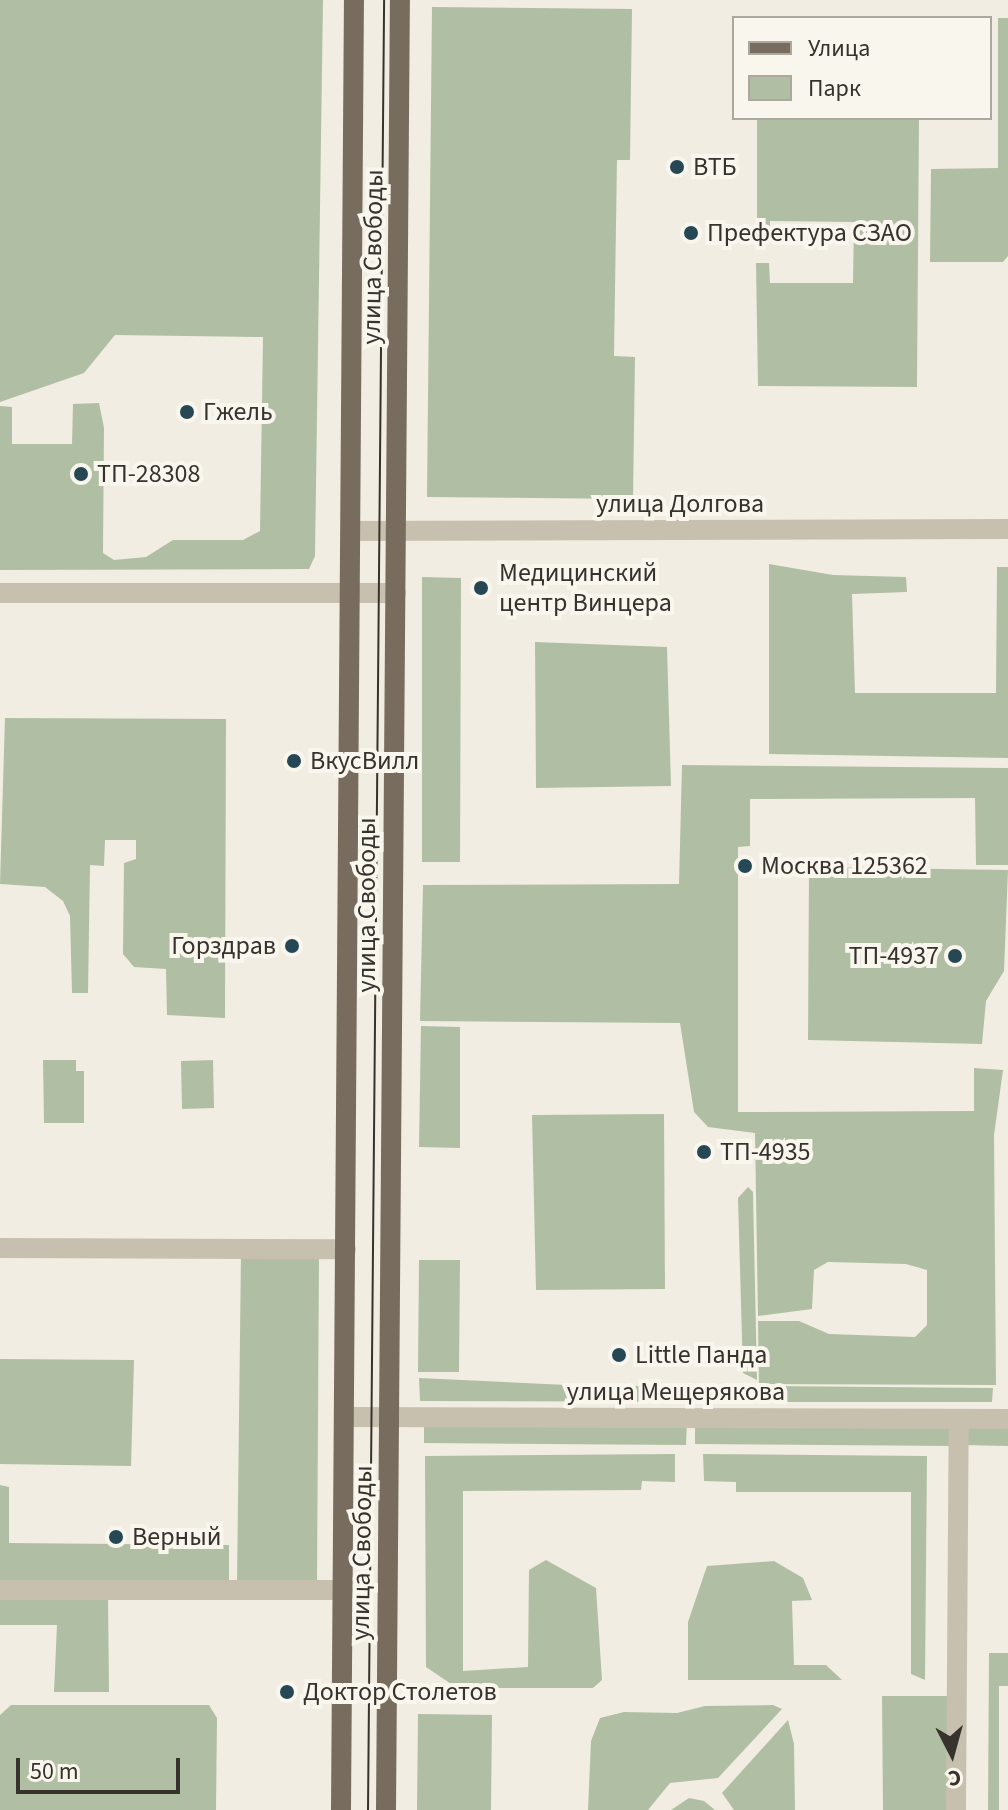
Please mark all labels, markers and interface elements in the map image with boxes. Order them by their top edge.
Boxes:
legend [732,16,992,120]
text: Улица [808,31,870,66]
text: Парк [808,71,861,106]
place label: ВТБ [693,151,737,183]
marker: ВТБ [668,158,686,176]
street label: улица Свободы [356,169,390,345]
place label: Префектура СЗАО [707,217,912,249]
marker: Префектура СЗАО [682,224,700,242]
place label: Гжель [203,396,273,428]
marker: Гжель [178,403,196,421]
place label: ТП-28308 [97,458,200,490]
marker: ТП-28308 [72,465,90,483]
street label: улица Долгова [596,488,764,520]
place label: Медицинский центр Винцера [499,557,672,618]
marker: Медицинский центр Винцера [470,577,492,599]
place label: ВкусВилл [310,745,419,777]
marker: ВкусВилл [285,752,303,770]
street label: улица Свободы [351,817,383,993]
place label: Москва 125362 [761,850,928,882]
marker: Москва 125362 [736,857,754,875]
place label: Горздрав [171,930,276,962]
marker: Горздрав [283,937,301,955]
place label: ТП-4937 [849,940,939,972]
marker: ТП-4937 [946,947,964,965]
place label: ТП-4935 [720,1136,810,1168]
marker: ТП-4935 [695,1143,713,1161]
place label: Little Панда [635,1339,767,1371]
marker: Little Панда [610,1346,628,1364]
street label: улица Мещерякова [567,1376,785,1408]
street label: улица Свободы [345,1465,379,1641]
place label: Верный [132,1521,221,1553]
marker: Верный [107,1528,125,1546]
place label: Доктор Столетов [303,1676,497,1708]
marker: Доктор Столетов [278,1683,296,1701]
north arrow [912,1714,992,1794]
scale bar [20,1742,184,1792]
text: 50 m [30,1754,79,1789]
text: С [946,1761,963,1794]

